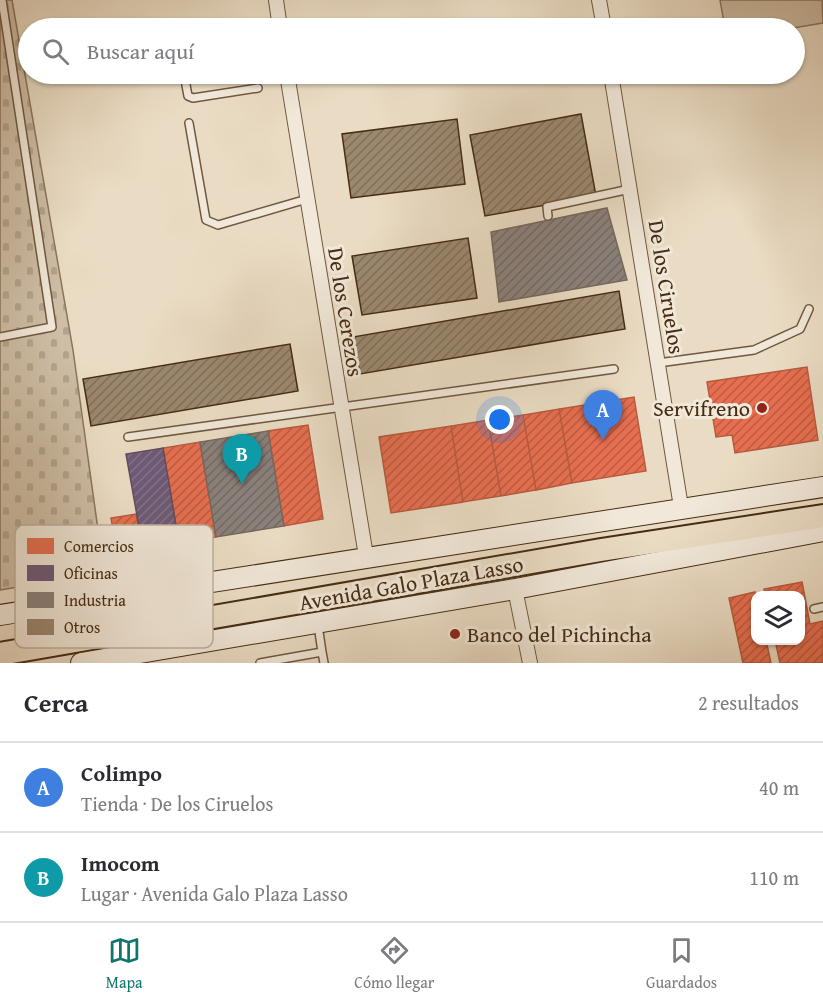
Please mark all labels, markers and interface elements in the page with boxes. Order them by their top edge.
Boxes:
search box [18,18,805,84]
icon: search [39,35,72,68]
text: Buscar aquí [87,35,194,67]
street label: De los Ciruelos [641,218,693,356]
street label: De los Cerezos [320,245,372,379]
pin: A [584,390,622,440]
place label: Servifreno [653,392,750,424]
marker: Servifreno [755,401,769,415]
your location [485,405,514,434]
pin: B [222,434,262,484]
legend [15,525,213,648]
text: Comercios [64,534,134,558]
street label: Avenida Galo Plaza Lasso [296,548,526,618]
text: Oficinas [64,561,118,585]
text: Industria [64,588,126,612]
map controls [751,591,805,645]
button: layers [751,591,805,645]
text: Otros [64,615,100,639]
place label: Banco del Pichincha [467,618,652,650]
marker: Banco del Pichincha [448,627,462,641]
text: Cerca [24,683,88,722]
text: 2 resultados [698,688,799,717]
text: Colimpo [81,757,162,789]
text: A [37,773,50,802]
text: 40 m [759,773,799,802]
text: Tienda · De los Ciruelos [81,789,274,818]
text: Imocom [81,847,160,879]
text: B [37,863,50,892]
text: 110 m [749,863,799,892]
text: Lugar · Avenida Galo Plaza Lasso [81,879,348,908]
tab: Mapa [106,934,143,994]
tab: Cómo llegar [354,934,434,994]
tab: Guardados [646,934,717,994]

